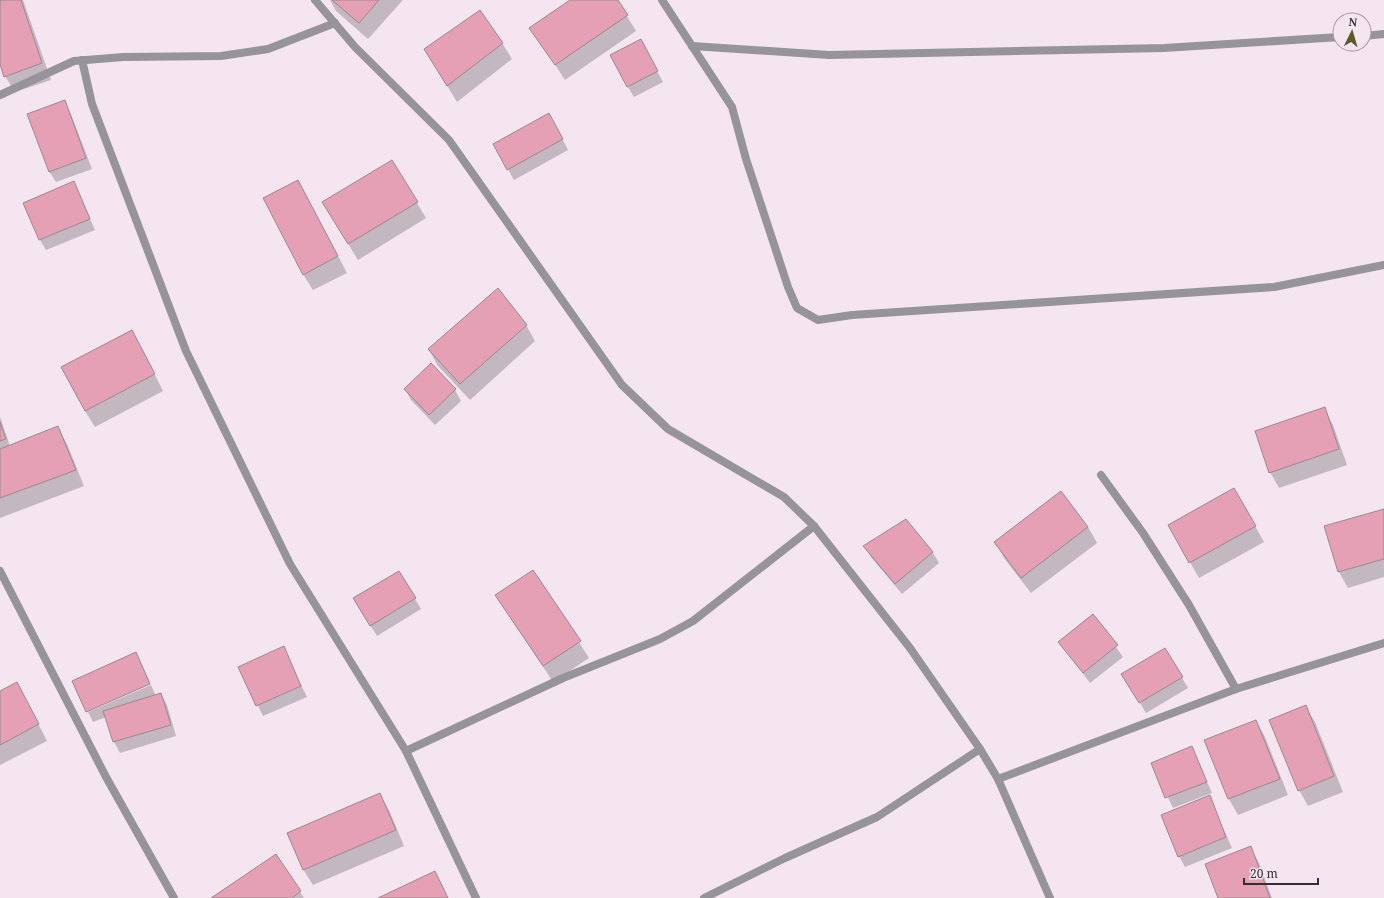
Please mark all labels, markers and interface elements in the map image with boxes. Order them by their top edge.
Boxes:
north arrow [1332,12,1372,52]
text: N [1348,14,1358,29]
scale bar [1244,860,1318,886]
text: 20 m [1250,865,1278,882]

